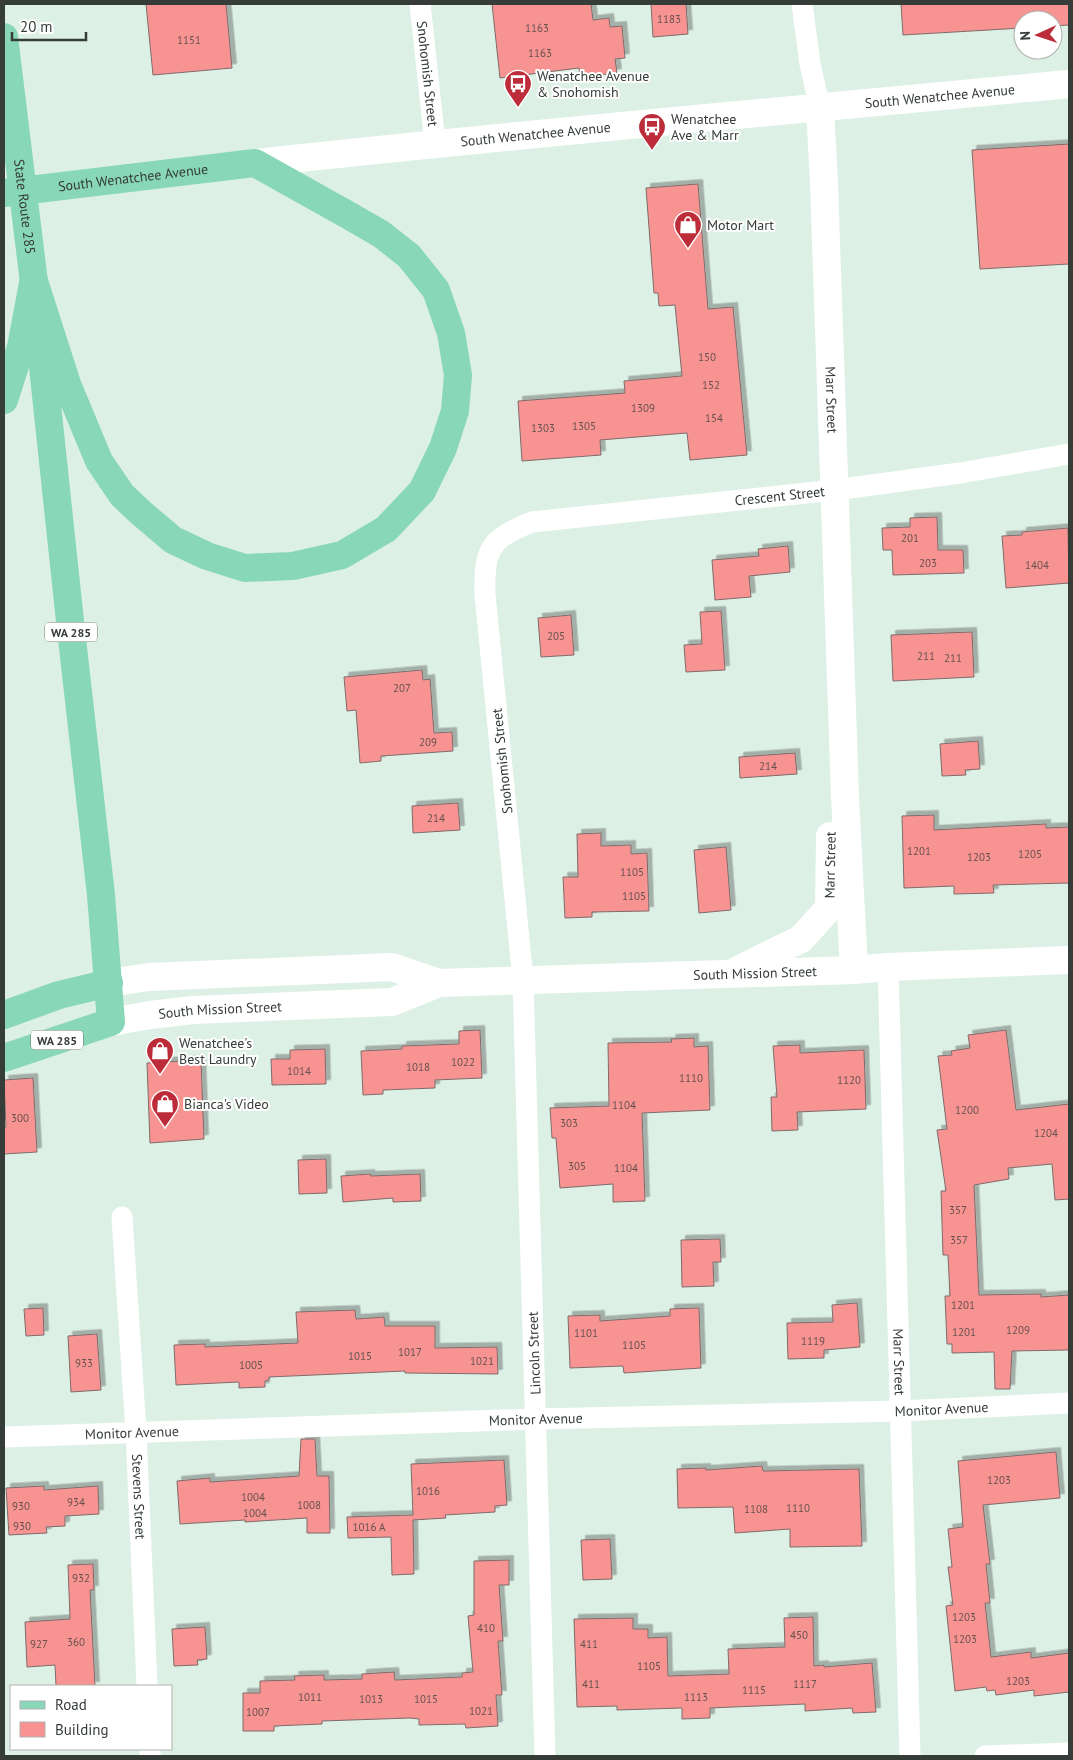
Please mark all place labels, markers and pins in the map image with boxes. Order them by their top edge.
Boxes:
place label: Wenatchee Avenue & Snohomish [537,67,649,101]
bus stop icon: Wenatchee Avenue & Snohomish [503,69,533,108]
place label: Wenatchee Ave & Marr [671,110,739,144]
bus stop icon: Wenatchee Ave & Marr [637,112,667,151]
shop icon: Motor Mart [673,210,703,249]
place label: Motor Mart [707,216,774,234]
place label: Wenatchee's Best Laundry [179,1034,257,1068]
shop icon: Wenatchee's Best Laundry [145,1036,175,1075]
shop icon: Bianca's Video [150,1089,180,1128]
place label: Bianca's Video [184,1095,269,1113]

